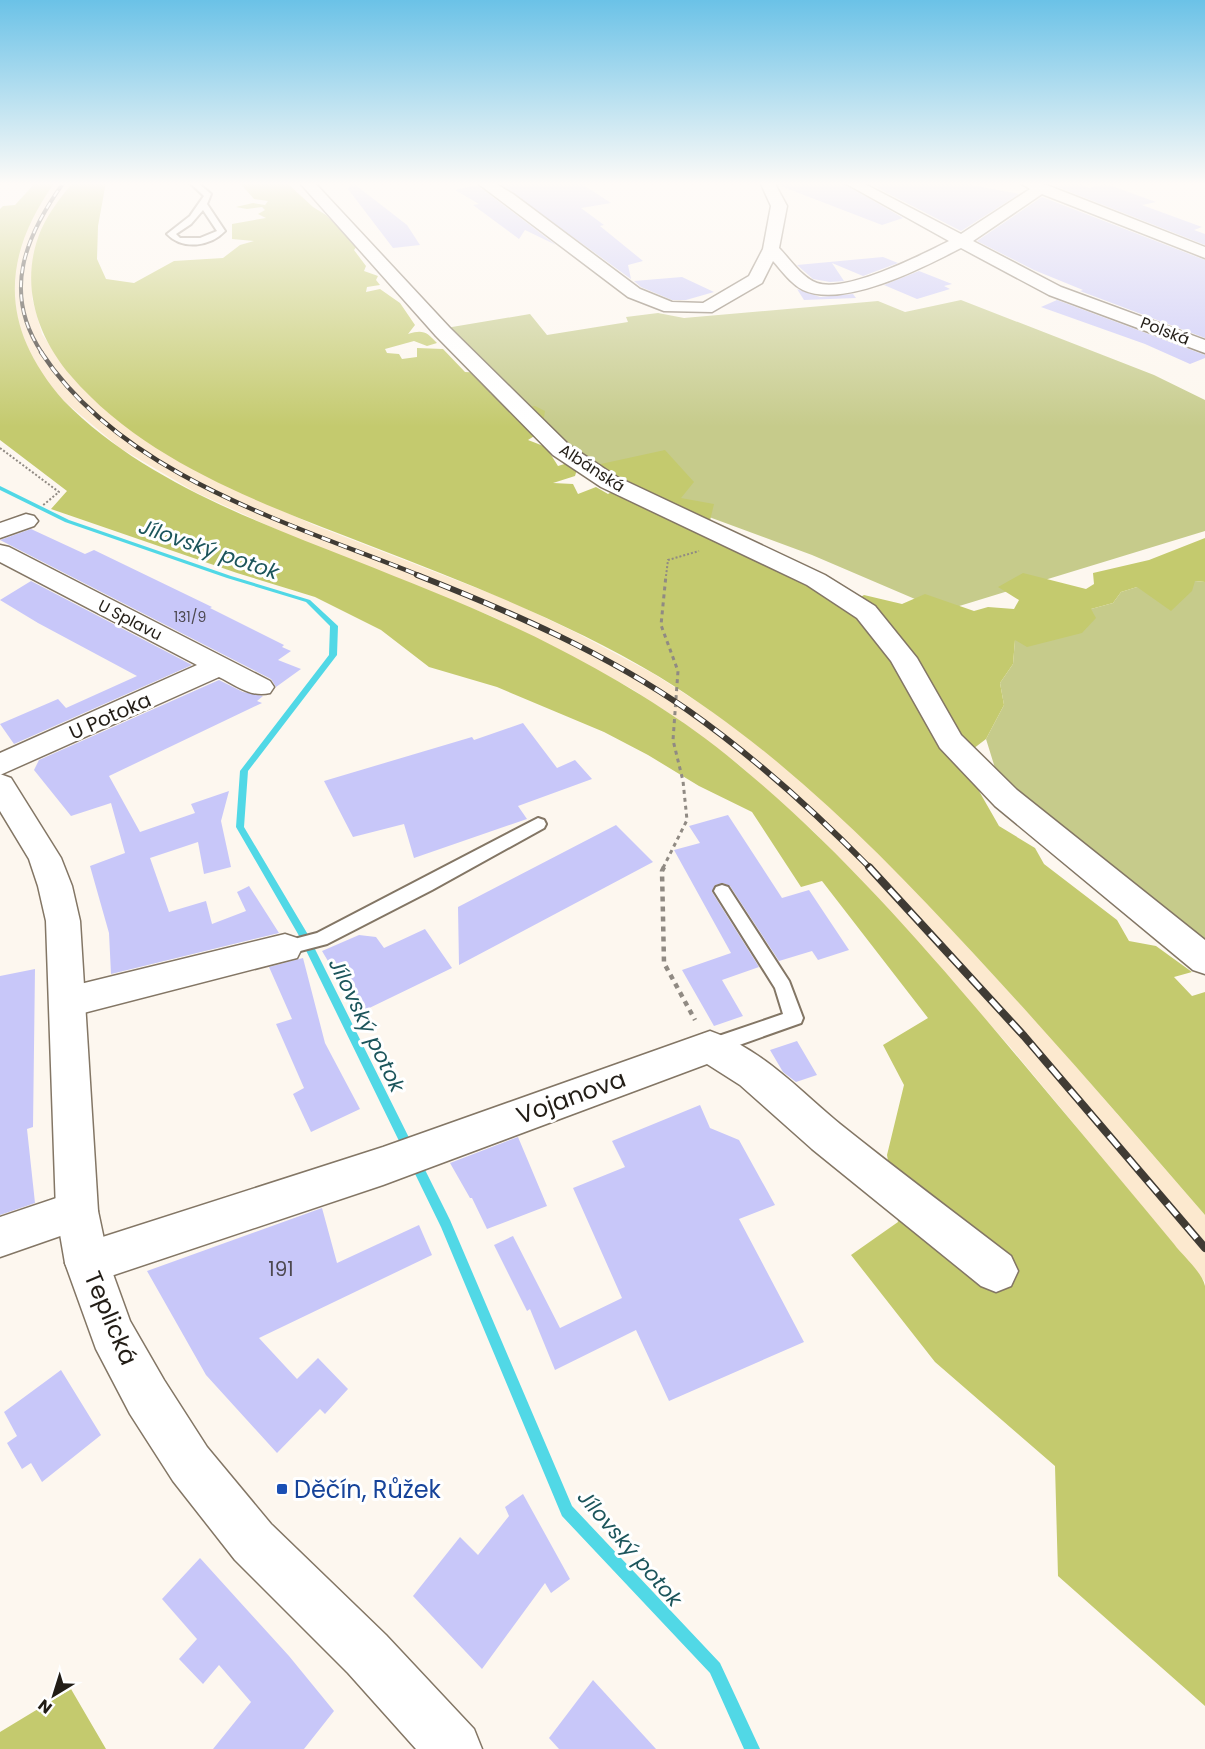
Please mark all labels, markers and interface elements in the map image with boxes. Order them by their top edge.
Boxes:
street label: Polská [1137,311,1193,351]
street label: Albánská [555,438,629,498]
water label: Jílovský potok [135,512,284,587]
street label: U Splavu [94,594,166,646]
house number: 131/9 [174,607,206,627]
street label: U Potoka [65,685,155,747]
water label: Jílovský potok [322,953,413,1098]
street label: Vojanova [512,1062,630,1132]
house number: 191 [268,1255,294,1283]
street label: Teplická [76,1266,146,1370]
place label: Děčín, Růžek [294,1473,442,1506]
marker: Děčín, Růžek [275,1482,289,1496]
water label: Jílovský potok [571,1483,690,1614]
north arrow [24,1665,84,1725]
text: N [33,1694,57,1719]

